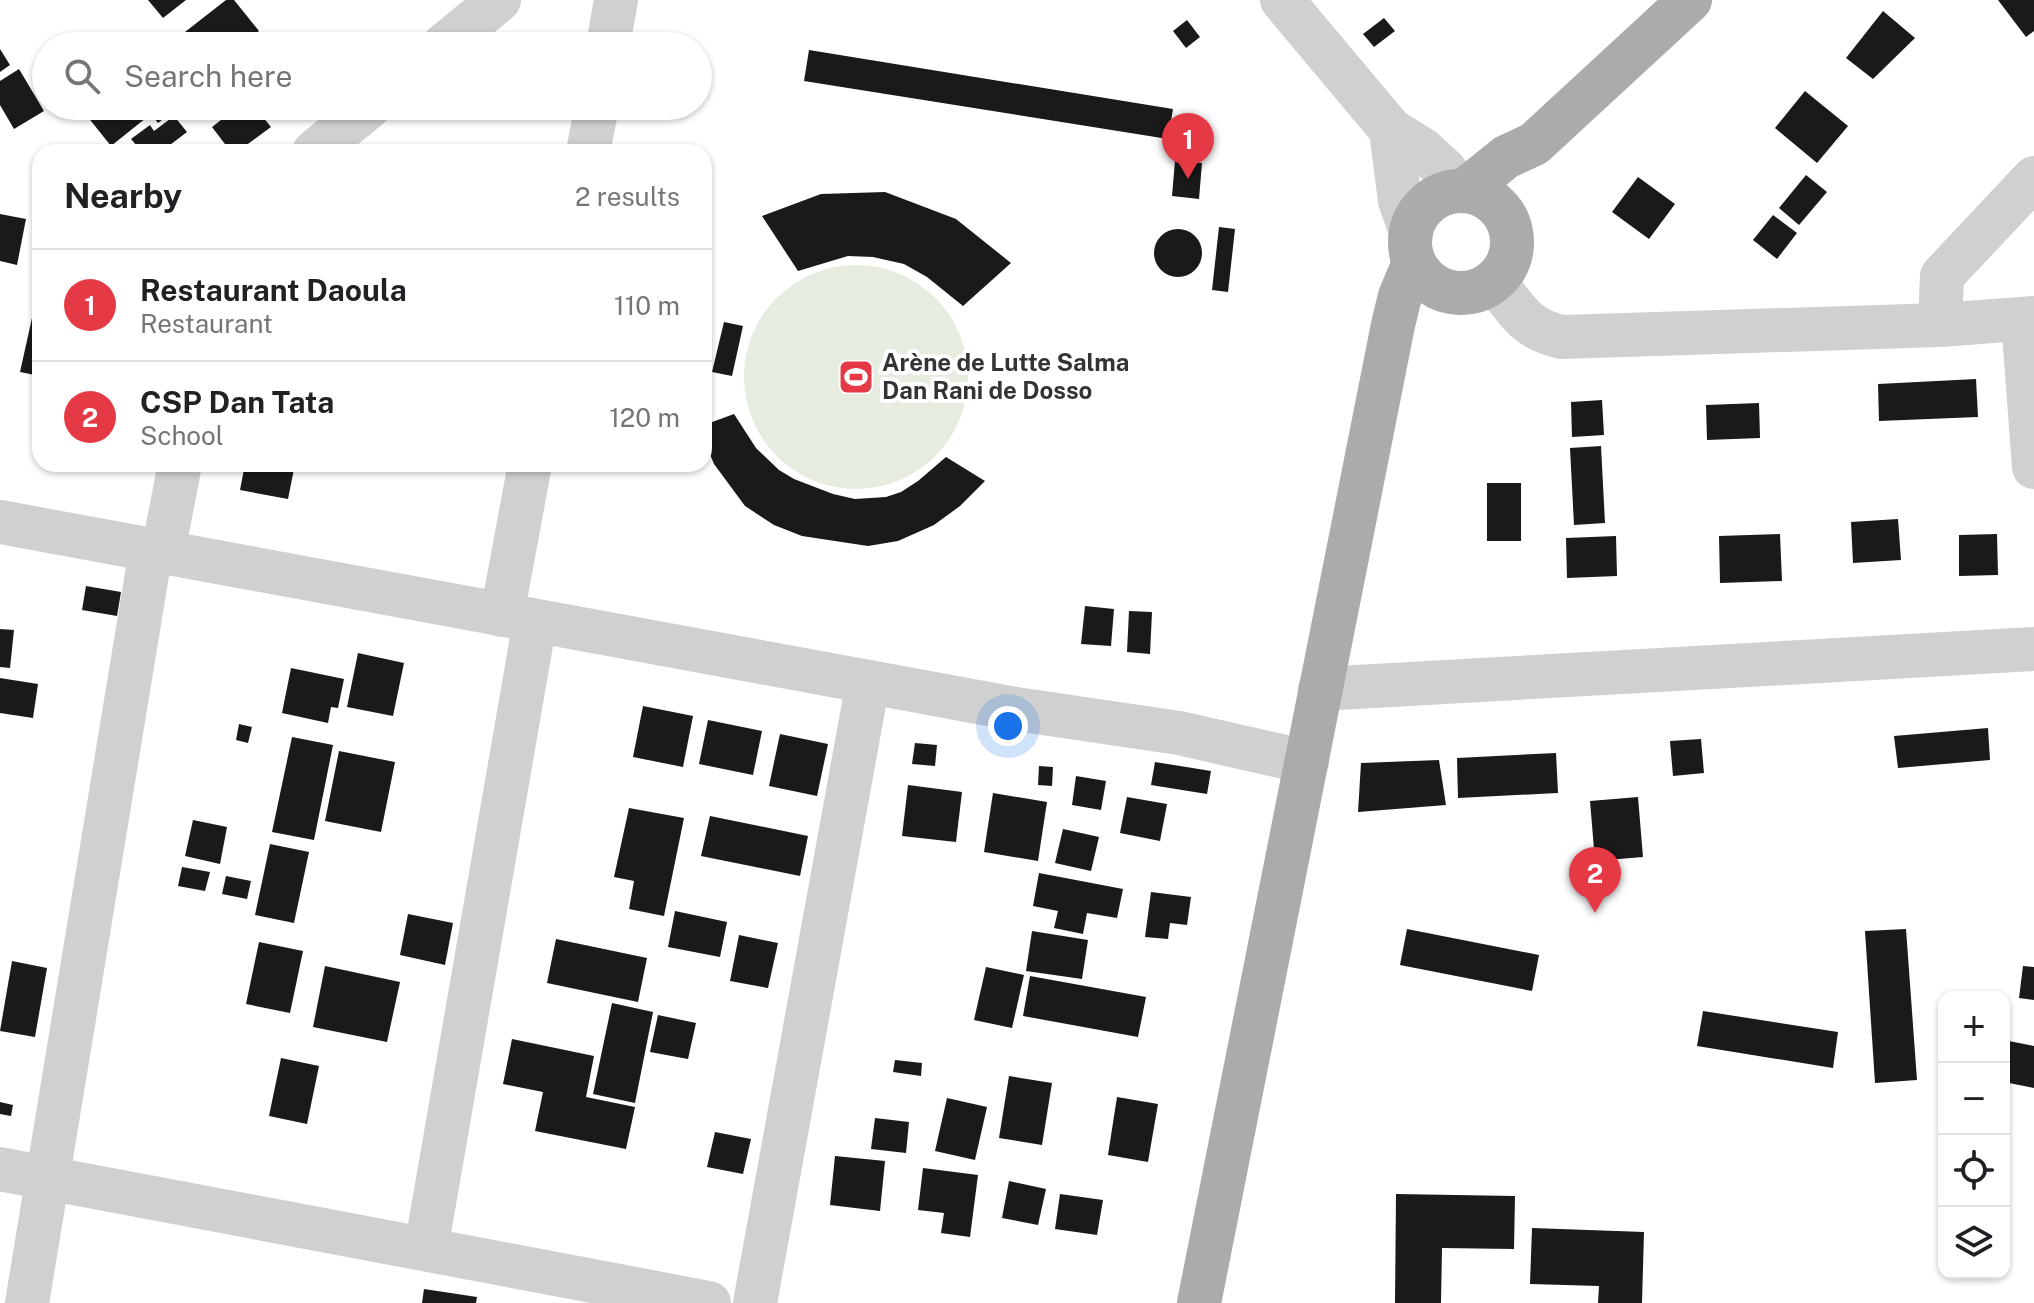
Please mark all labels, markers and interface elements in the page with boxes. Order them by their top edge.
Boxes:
search box [32,32,712,120]
icon: search [60,54,104,98]
text: Search here [124,58,292,94]
pin: 1 [1162,113,1214,179]
text: Nearby [64,176,182,216]
text: 2 results [575,181,680,212]
text: Restaurant Daoula [140,272,407,308]
text: 1 [84,290,96,321]
text: 110 m [614,290,680,321]
text: Restaurant [140,308,273,339]
place label: Arène de Lutte Salma Dan Rani de Dosso [882,348,1129,404]
sports icon: Arène de Lutte Salma Dan Rani de Dosso [837,358,875,396]
text: CSP Dan Tata [140,384,334,420]
text: 2 [82,402,98,433]
text: 120 m [609,402,680,433]
text: School [140,420,224,451]
your location [988,706,1028,746]
pin: 2 [1569,847,1621,913]
map controls [1938,991,2010,1279]
button: + [1938,991,2010,1063]
button: − [1938,1063,2010,1135]
button: locate [1938,1135,2010,1207]
button: layers [1938,1207,2010,1279]

